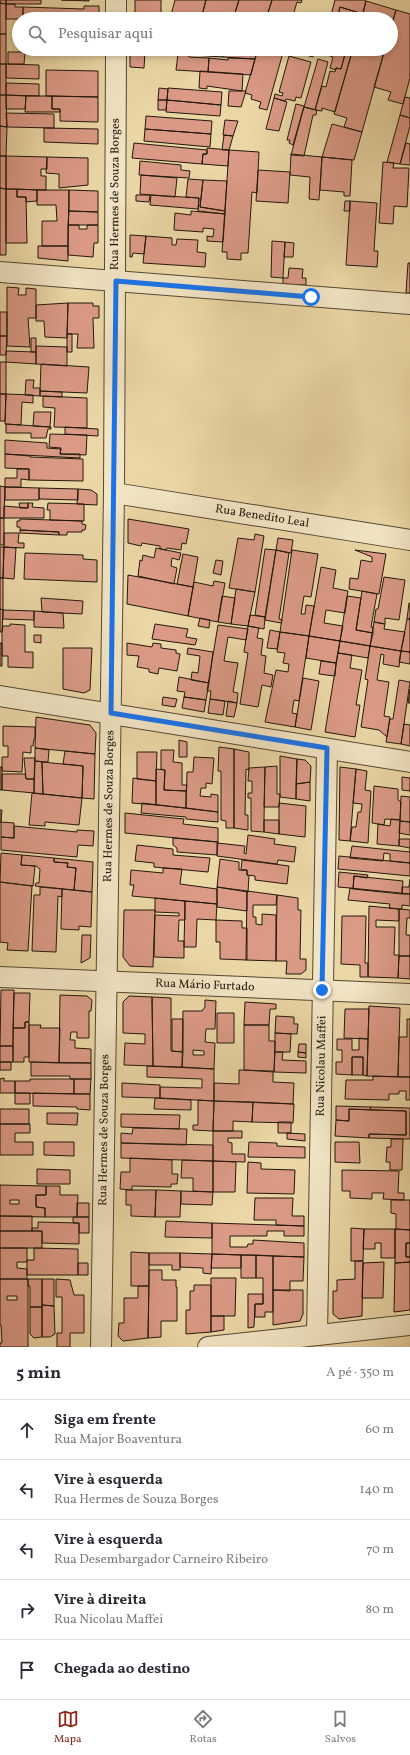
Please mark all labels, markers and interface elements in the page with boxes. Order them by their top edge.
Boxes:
search box [12,12,398,56]
icon: search [26,23,48,45]
text: Pesquisar aqui [58,24,153,45]
street label: Rua Hermes de Souza Borges [107,118,124,270]
route start [302,288,320,306]
street label: Rua Benedito Leal [214,501,311,532]
street label: Rua Hermes de Souza Borges [100,730,118,882]
street label: Rua Mário Furtado [155,975,255,996]
route end [313,981,331,999]
street label: Rua Nicolau Maffei [313,1015,330,1117]
street label: Rua Hermes de Souza Borges [95,1054,113,1206]
text: 5 min [16,1362,61,1385]
text: A pé · 350 m [326,1364,394,1382]
text: Siga em frente [54,1410,156,1431]
icon: ahead [16,1419,38,1441]
text: 60 m [366,1421,394,1439]
text: Rua Major Boaventura [54,1431,182,1449]
text: Vire à esquerda [54,1470,163,1491]
icon: left [16,1479,38,1501]
text: 140 m [360,1481,394,1499]
text: Rua Hermes de Souza Borges [54,1491,218,1509]
text: Vire à esquerda [54,1530,163,1551]
icon: left [16,1539,38,1561]
text: 70 m [366,1541,394,1559]
text: Rua Desembargador Carneiro Ribeiro [54,1551,268,1569]
text: Vire à direita [54,1590,146,1611]
icon: right [16,1599,38,1621]
text: 80 m [365,1601,394,1619]
text: Rua Nicolau Maffei [54,1611,163,1629]
icon: arrive [16,1659,38,1681]
text: Chegada ao destino [54,1659,190,1680]
tab: Mapa [54,1708,82,1747]
tab: Rotas [190,1708,217,1747]
tab: Salvos [325,1708,356,1747]

